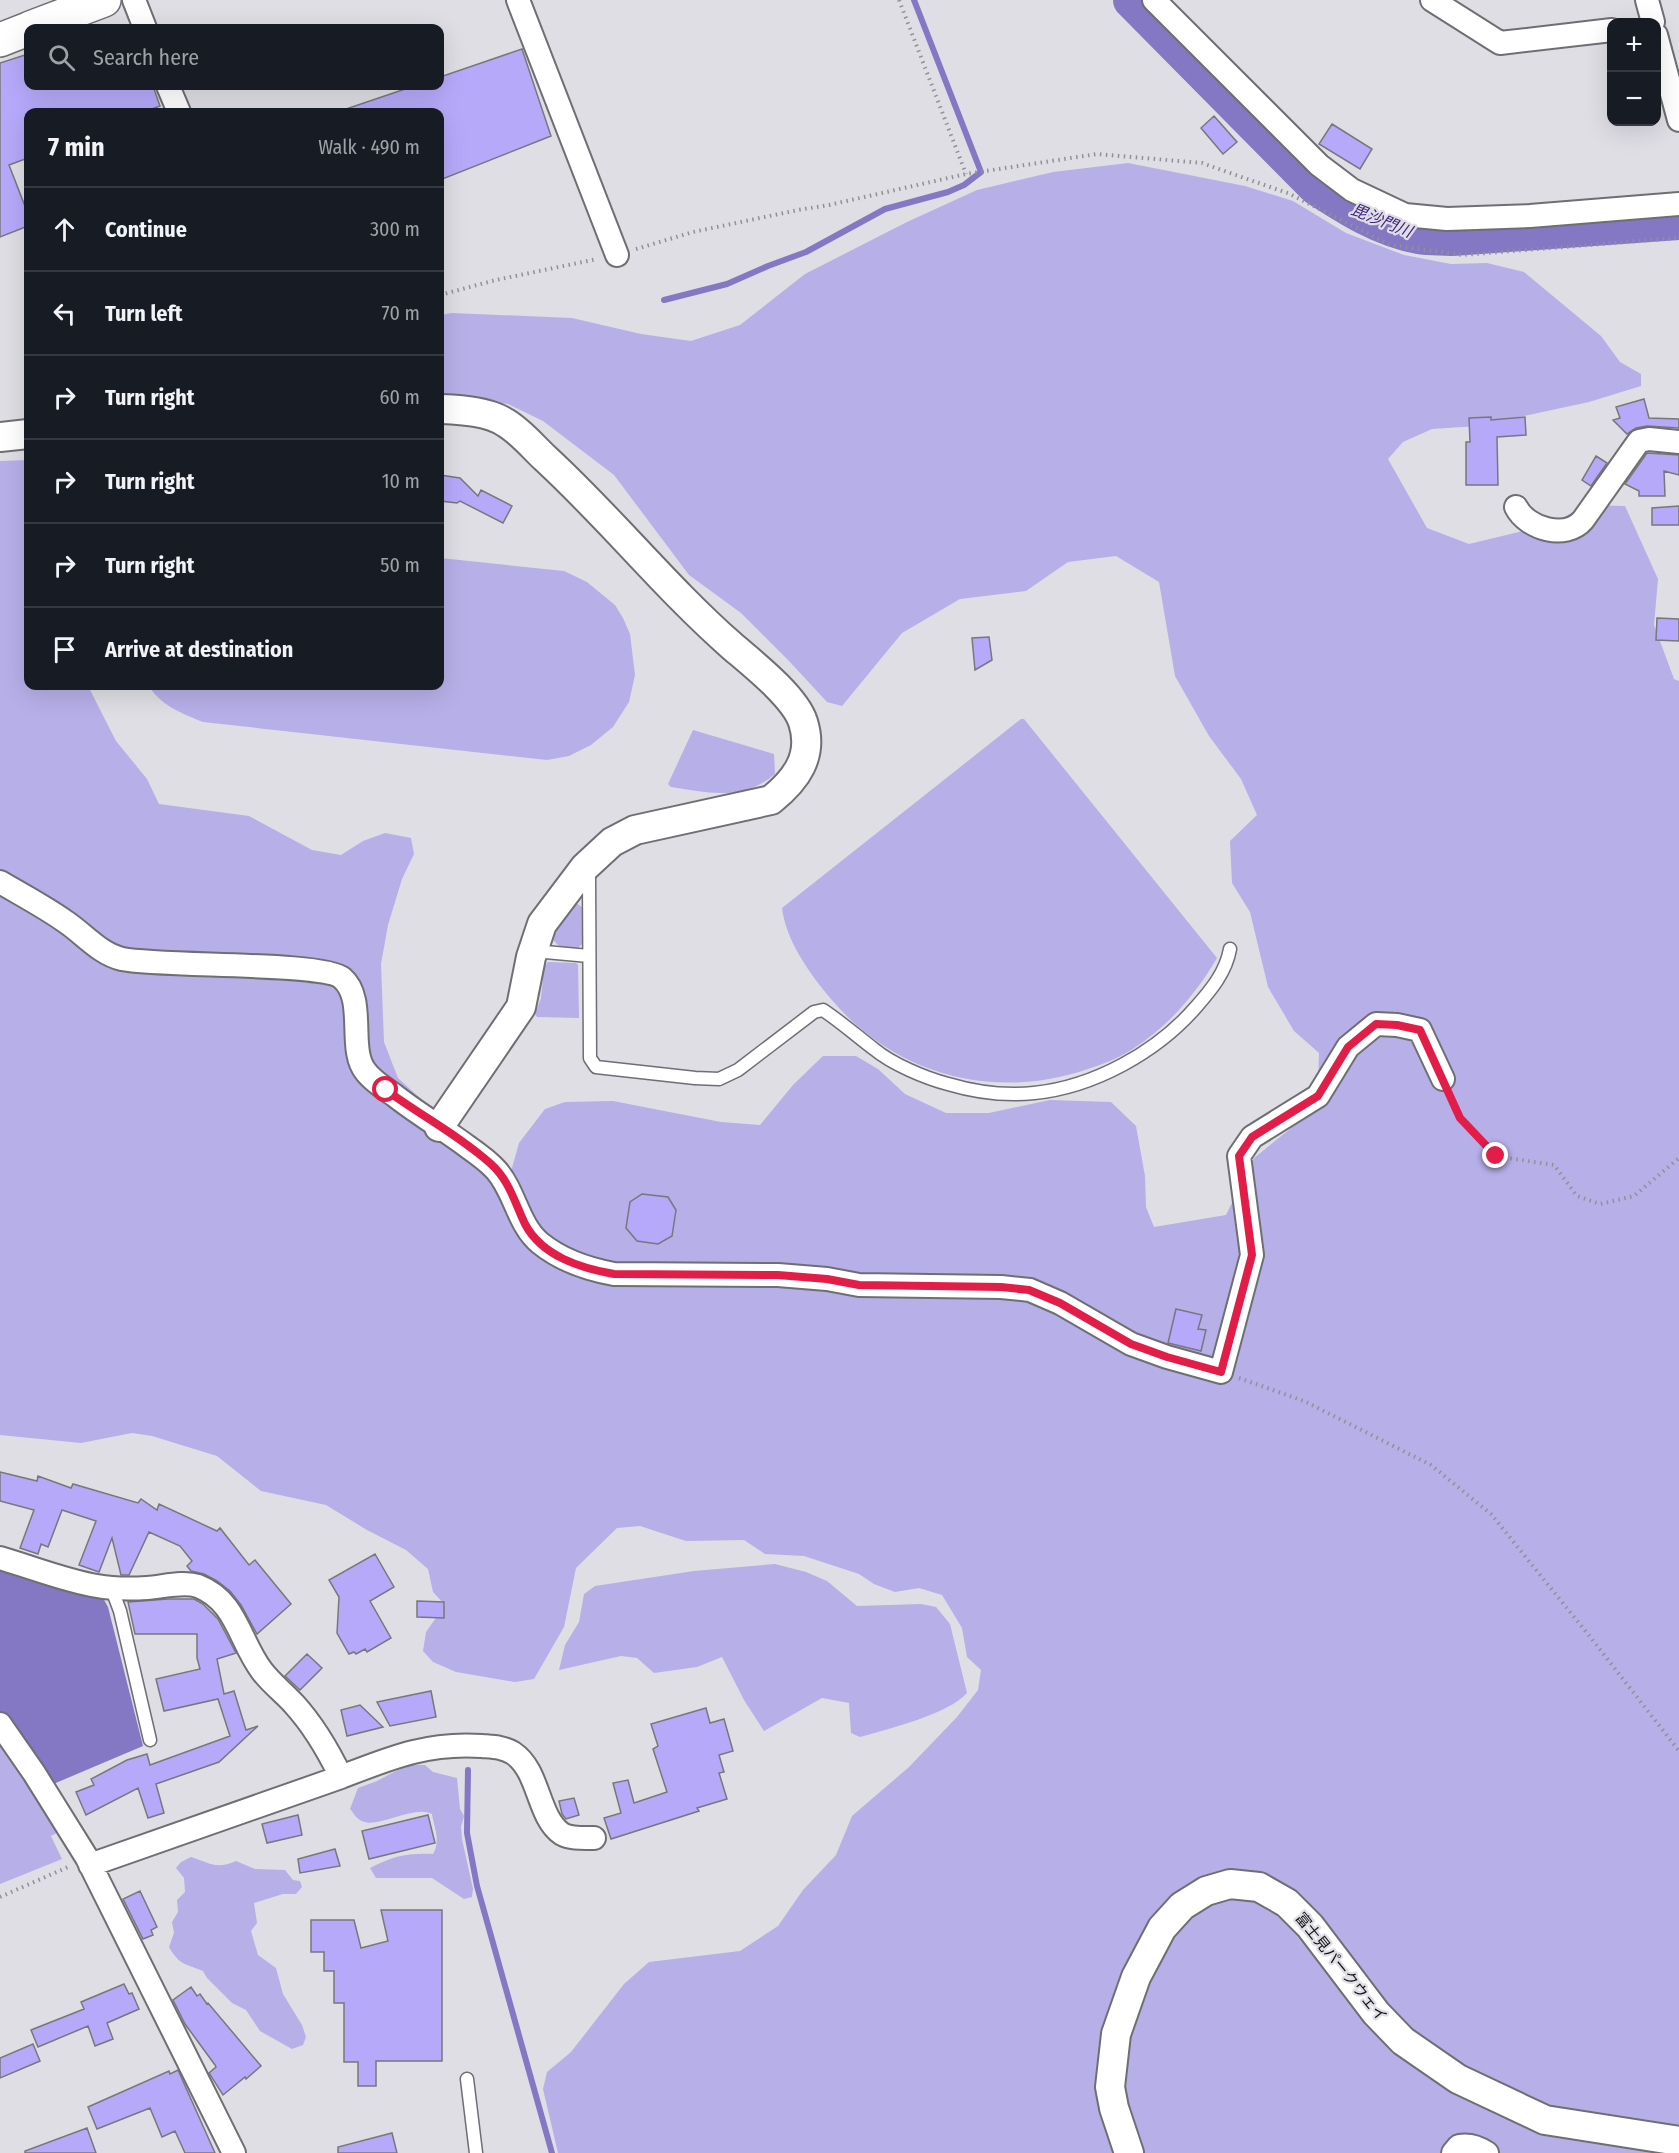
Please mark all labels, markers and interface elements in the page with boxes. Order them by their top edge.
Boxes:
map controls [1607,18,1661,126]
button: + [1607,18,1661,72]
search box [24,24,444,90]
icon: search [45,41,78,74]
text: Search here [93,44,199,71]
button: − [1607,72,1661,126]
text: 7 min [48,132,105,163]
text: Walk · 490 m [318,135,420,159]
water label: 毘沙門川 [1349,200,1417,242]
icon: ahead [48,213,81,246]
text: Continue [105,216,187,243]
text: 300 m [370,217,420,241]
icon: left [48,297,81,330]
text: Turn left [105,300,183,327]
text: 70 m [382,301,420,325]
icon: right [48,381,81,414]
text: Turn right [105,384,194,411]
text: 60 m [380,385,420,409]
icon: right [48,465,81,498]
text: Turn right [105,468,194,495]
text: 10 m [382,469,420,493]
icon: right [48,549,81,582]
text: Turn right [105,552,194,579]
text: 50 m [380,553,420,577]
icon: arrive [48,633,81,666]
text: Arrive at destination [105,636,293,663]
route start [372,1076,398,1102]
route end [1482,1142,1508,1168]
street label: 富士見パークウェイ [1292,1909,1390,2025]

